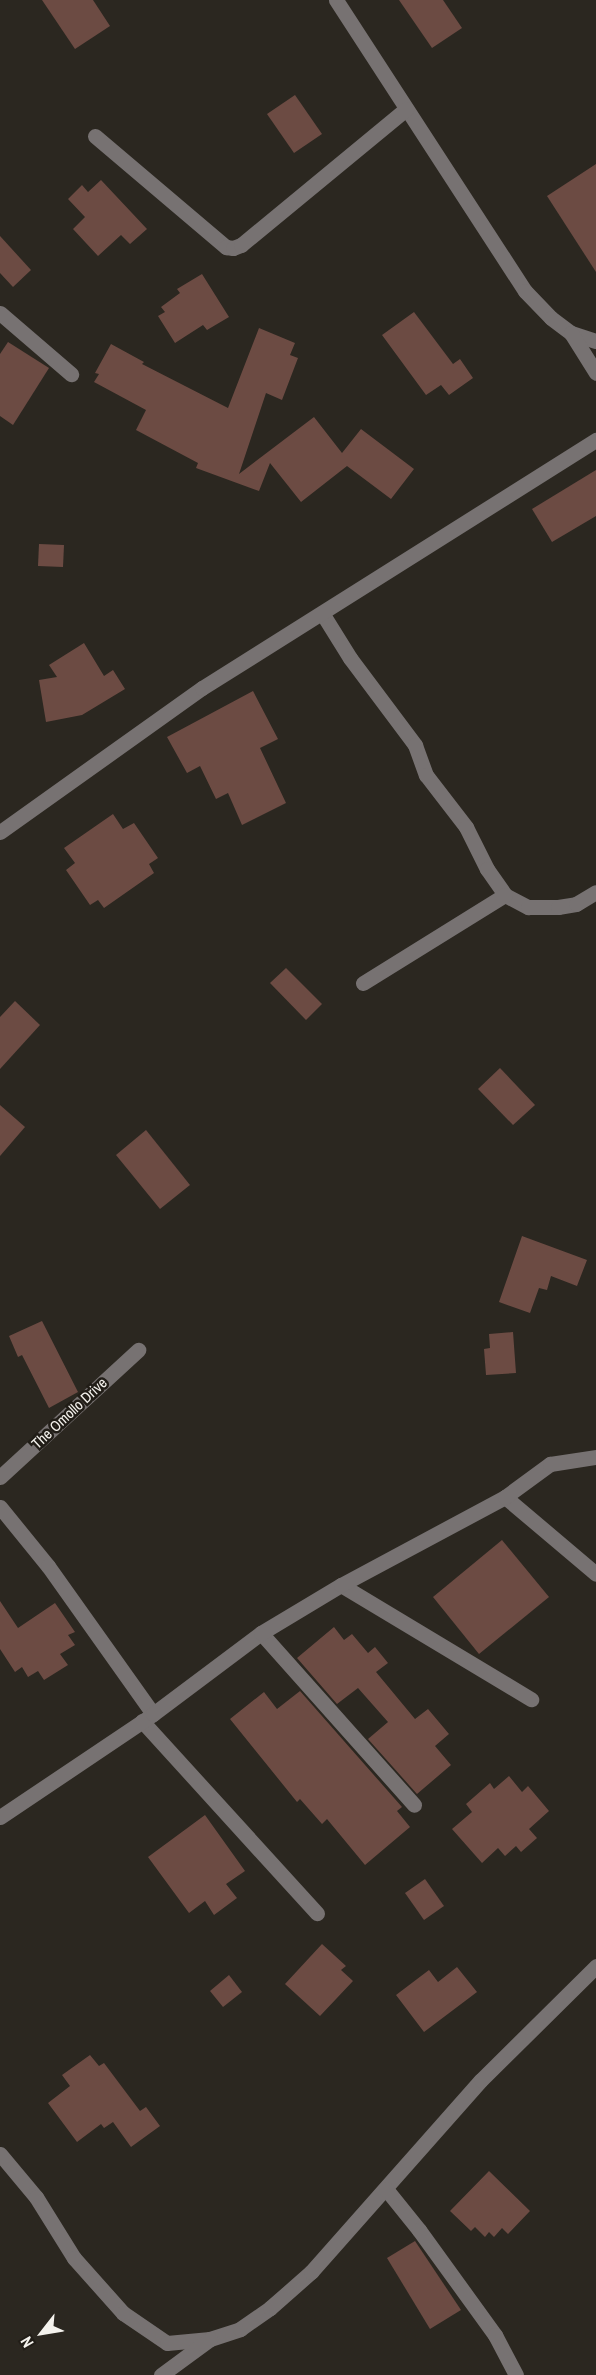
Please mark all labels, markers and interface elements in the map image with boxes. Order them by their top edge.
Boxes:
street label: The Omollo Drive [28,1374,110,1452]
north arrow [12,2303,72,2363]
text: N [15,2333,38,2352]

